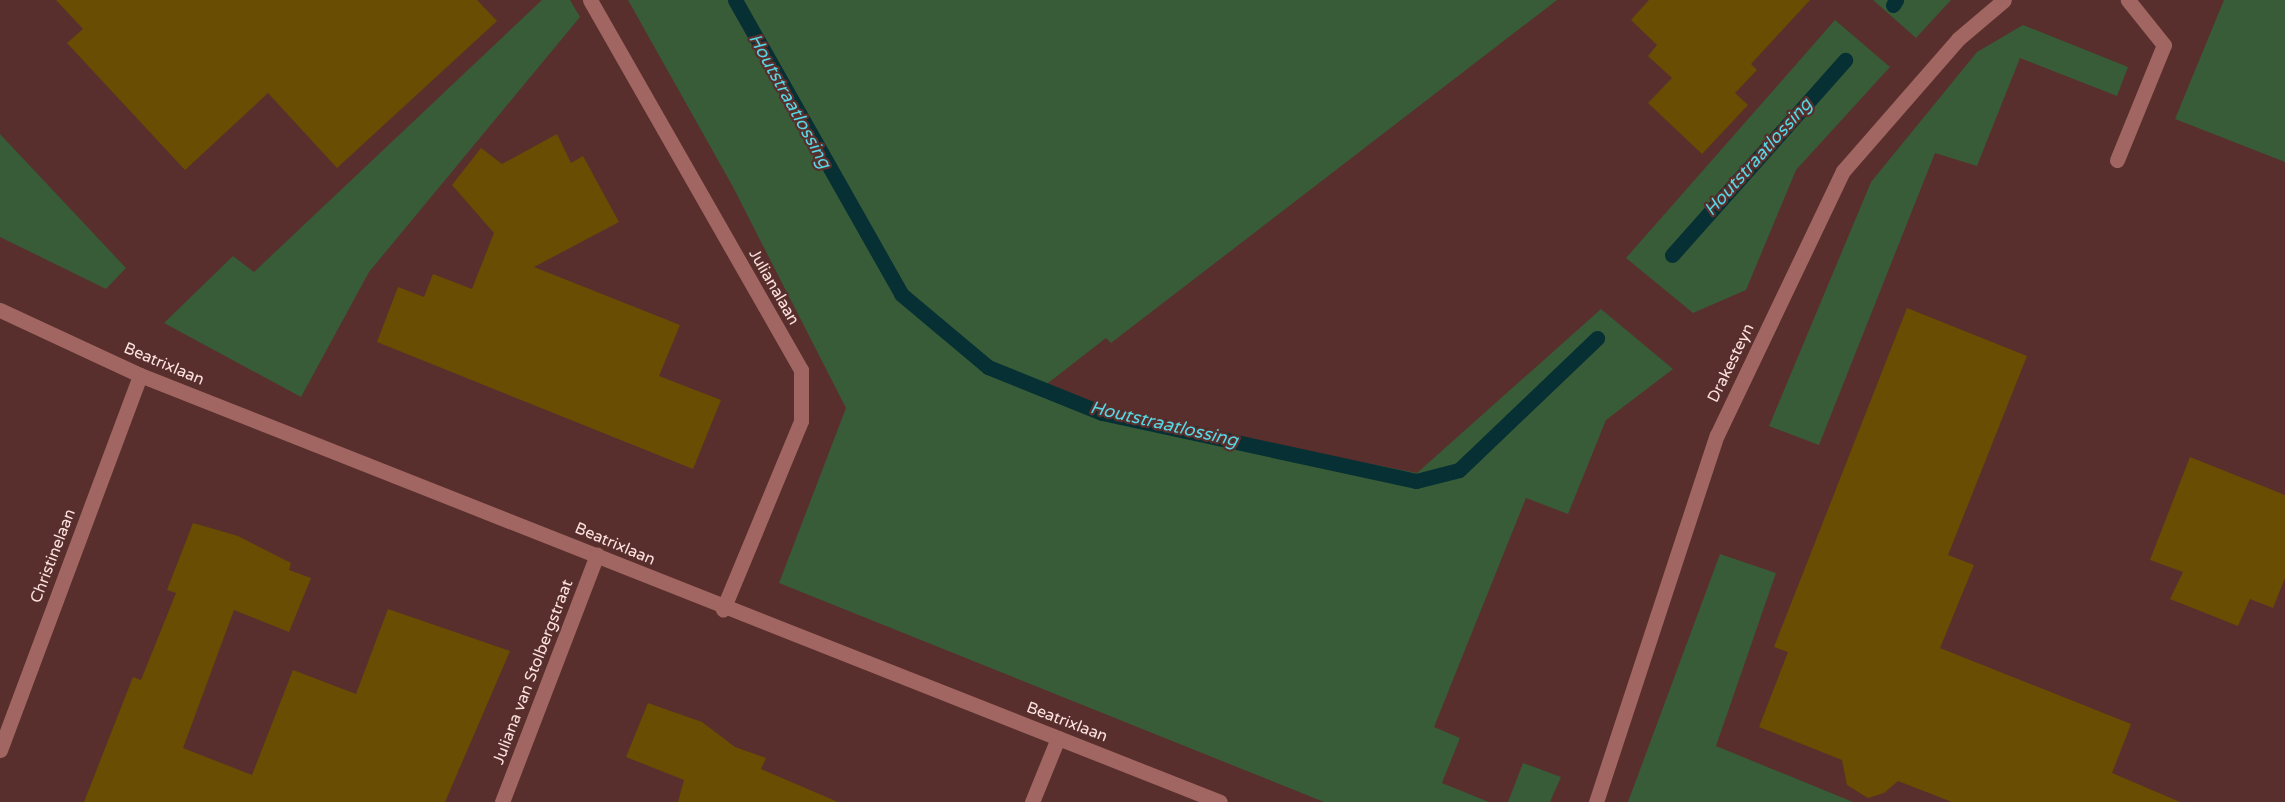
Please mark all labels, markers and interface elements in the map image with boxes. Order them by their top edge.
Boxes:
water label: Houtstraatlossing [744,30,836,172]
water label: Houtstraatlossing [1700,94,1816,220]
street label: Julianalaan [745,246,803,328]
street label: Drakesteyn [1704,320,1758,406]
street label: Beatrixlaan [121,338,207,390]
water label: Houtstraatlossing [1088,397,1240,451]
street label: Christinelaan [26,506,80,606]
street label: Beatrixlaan [572,518,658,570]
street label: Juliana van Stolbergstraat [489,577,577,767]
street label: Beatrixlaan [1024,698,1110,746]

